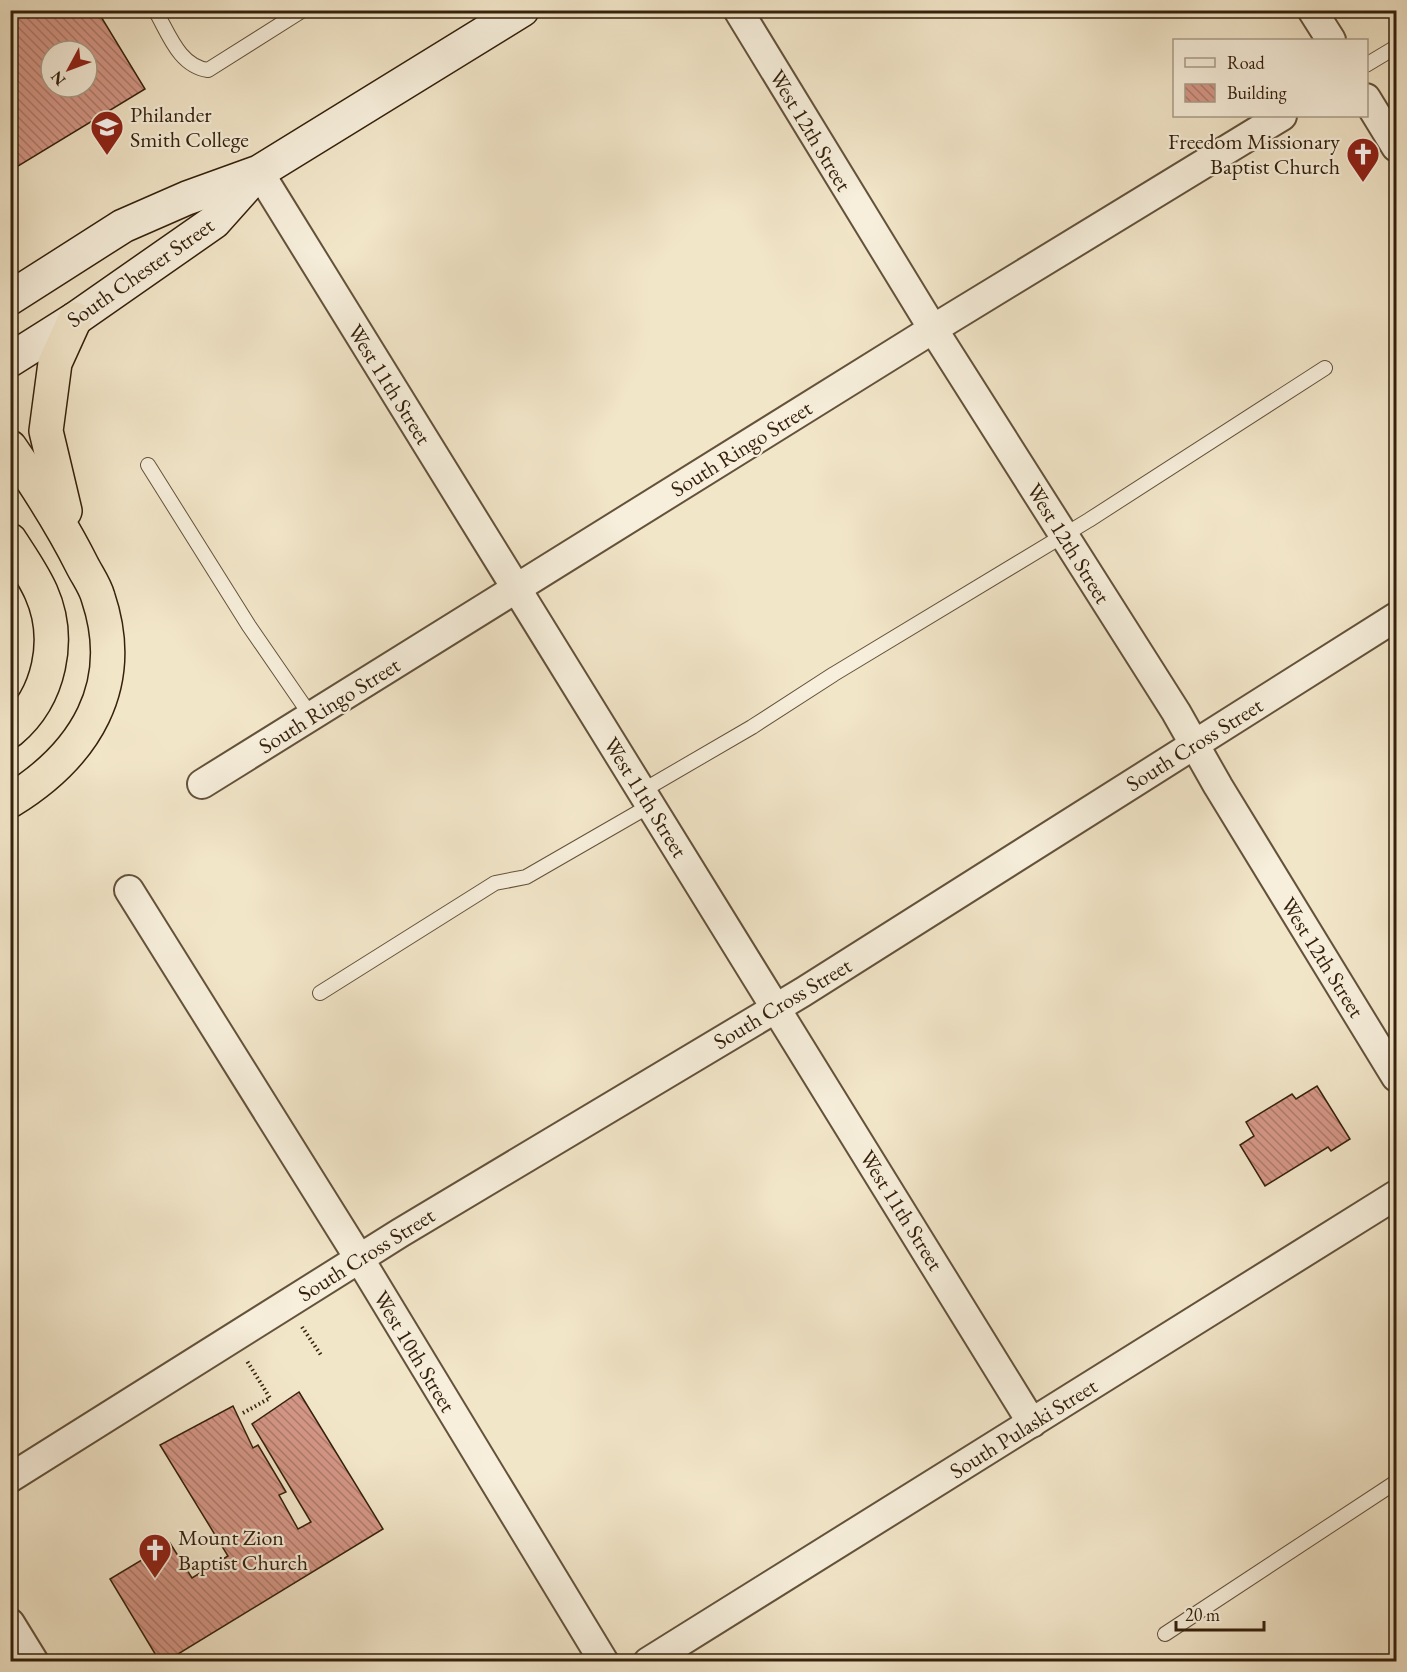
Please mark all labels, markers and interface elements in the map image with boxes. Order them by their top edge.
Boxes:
north arrow [39,39,99,99]
legend [1173,39,1368,117]
text: Road [1227,51,1266,74]
street label: West 12th Street [763,64,858,197]
text: N [46,67,70,90]
text: Building [1227,81,1287,104]
place label: Philander Smith College [130,100,249,154]
school or university icon: Philander Smith College [89,109,125,156]
place label: Freedom Missionary Baptist Church [1168,127,1340,181]
church icon: Freedom Missionary Baptist Church [1345,136,1381,183]
street label: South Chester Street [61,211,220,334]
street label: West 11th Street [341,318,438,450]
street label: South Ringo Street [665,393,817,503]
street label: West 12th Street [1020,477,1117,609]
street label: South Ringo Street [253,650,405,760]
street label: South Cross Street [1120,691,1268,798]
street label: West 11th Street [597,731,694,863]
street label: West 12th Street [1274,891,1371,1023]
street label: South Cross Street [708,951,857,1056]
street label: West 11th Street [853,1144,950,1276]
street label: South Cross Street [292,1201,440,1308]
street label: West 10th Street [367,1285,462,1418]
street label: South Pulaski Street [944,1371,1103,1485]
place label: Mount Zion Baptist Church [178,1523,308,1577]
church icon: Mount Zion Baptist Church [137,1532,173,1579]
scale bar [1176,1594,1264,1632]
text: 20 m [1185,1603,1220,1626]

